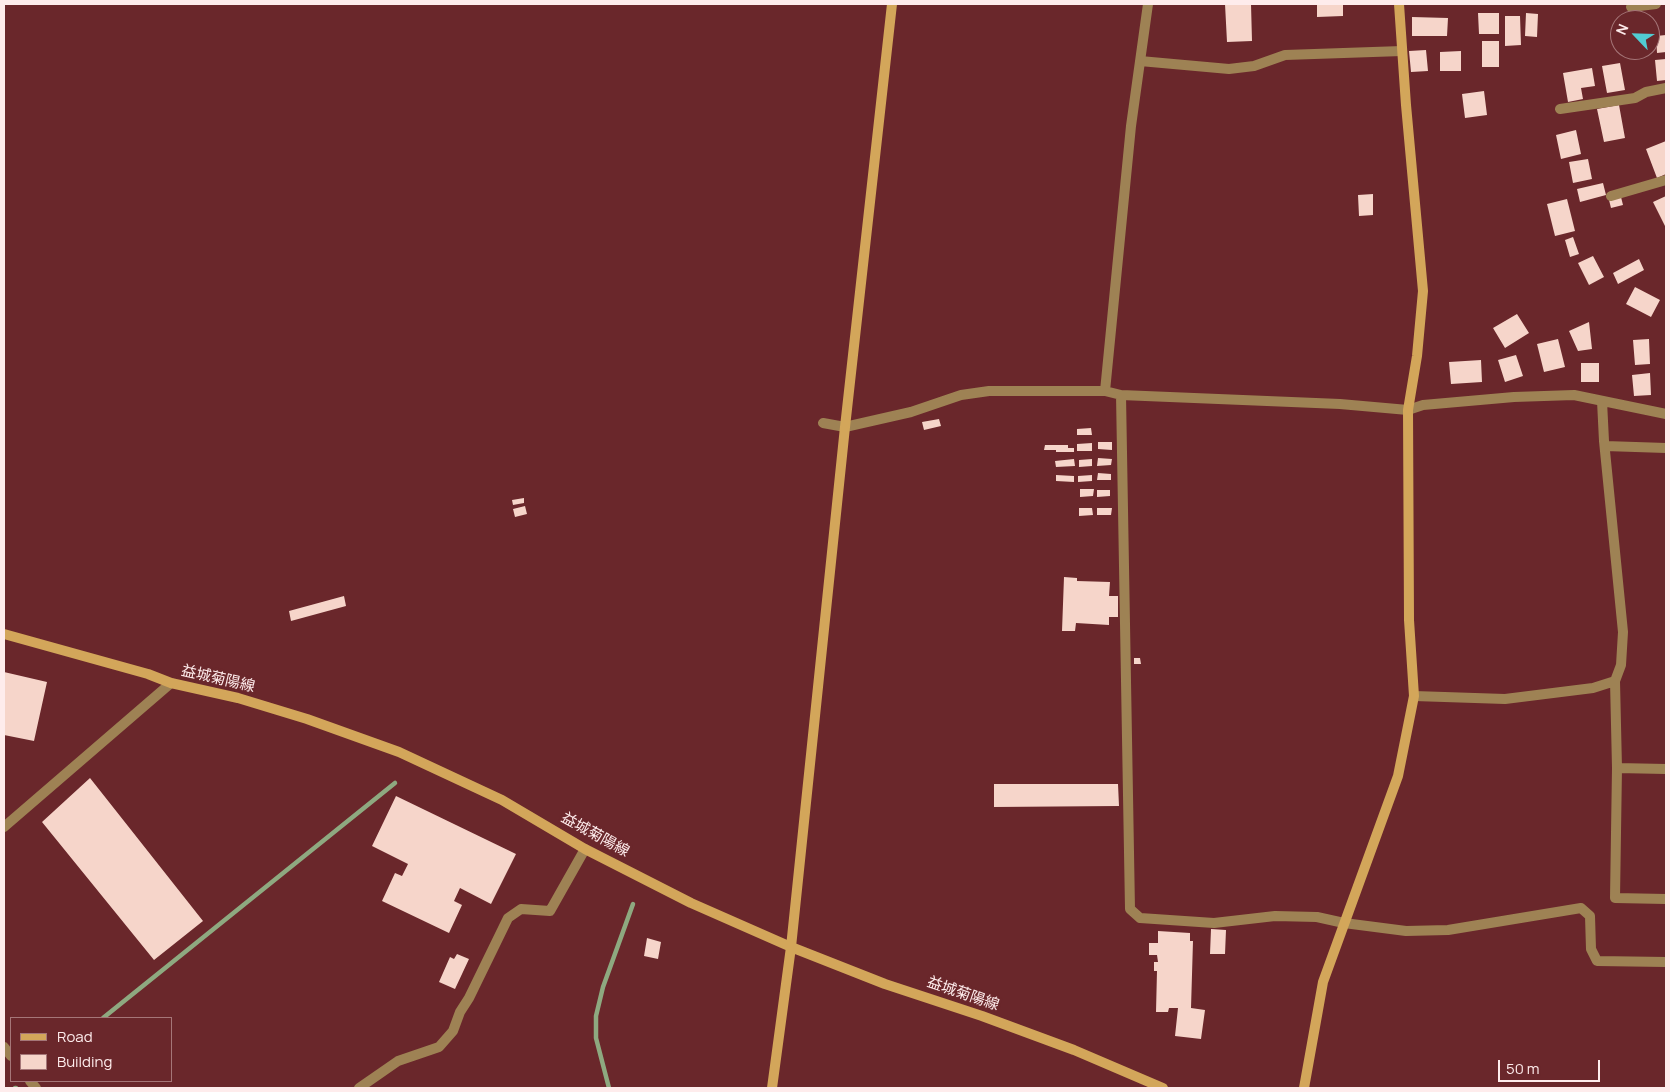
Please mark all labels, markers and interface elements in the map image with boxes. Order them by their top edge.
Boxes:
north arrow [1610,10,1660,60]
text: N [1611,21,1632,38]
street label: 益城菊陽線 [179,662,257,696]
street label: 益城菊陽線 [558,809,632,861]
street label: 益城菊陽線 [925,973,1001,1015]
legend [10,1017,172,1082]
text: Road [57,1026,93,1047]
scale bar [1500,1050,1602,1082]
text: Building [57,1051,112,1072]
text: 50 m [1506,1058,1540,1079]

